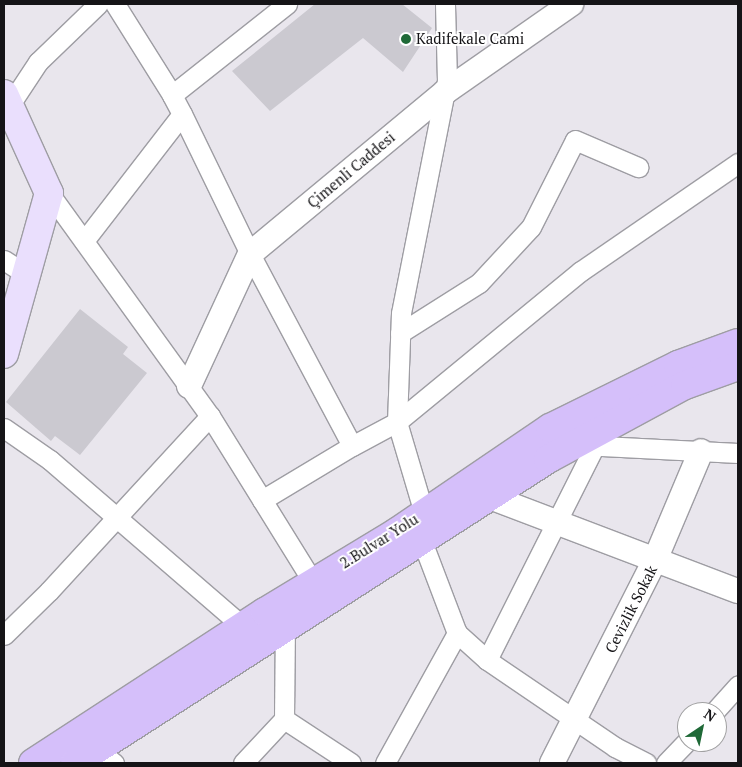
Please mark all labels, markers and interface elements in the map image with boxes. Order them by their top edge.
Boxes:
place label: Kadifekale Cami [416,30,524,48]
marker: Kadifekale Cami [400,33,412,45]
street label: Çimenli Caddesi [304,128,398,212]
street label: 2.Bulvar Yolu [337,510,421,572]
street label: Cevizlik Sokak [601,562,661,656]
north arrow [677,702,727,752]
text: N [700,704,720,726]

